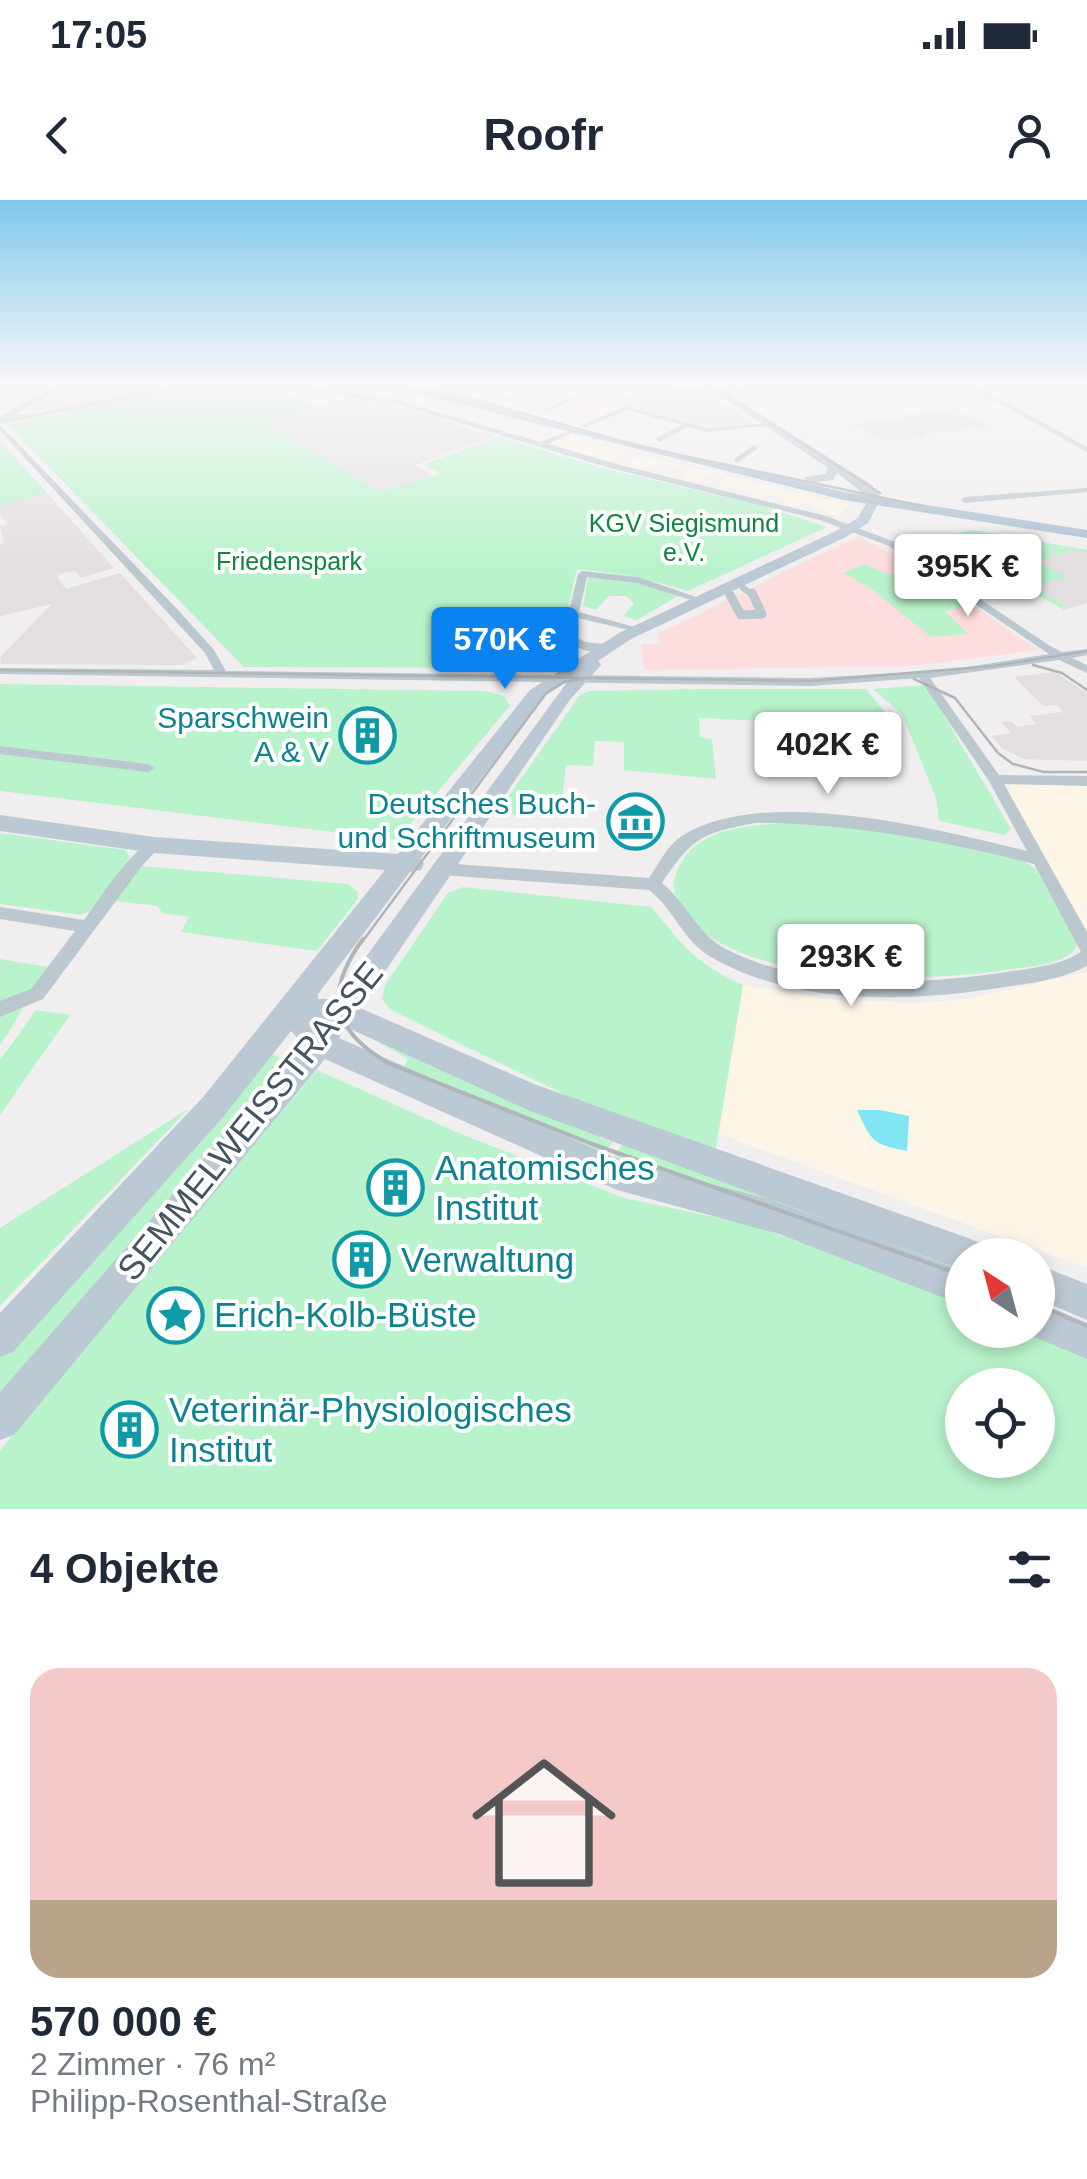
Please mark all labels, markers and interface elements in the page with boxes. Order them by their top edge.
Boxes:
text: 17:05 [50,14,147,56]
icon: back [30,108,85,163]
icon: person [1002,108,1057,163]
text: Roofr [484,109,603,160]
park label: KGV Siegismund e.V. [589,509,779,566]
pin: 395K € [887,534,1049,619]
park label: Friedenspark [216,547,362,575]
text: 395K € [916,548,1020,584]
pin: 570K € [424,607,586,692]
text: 570K € [453,621,557,657]
place label: Sparschwein A & V [157,701,329,768]
building icon: Sparschwein A & V [338,705,398,765]
pin: 402K € [747,712,909,797]
text: 402K € [776,726,880,762]
place label: Deutsches Buch- und Schriftmuseum [338,787,596,854]
museum icon: Deutsches Buch- und Schriftmuseum [605,791,665,851]
pin: 293K € [770,924,932,1009]
text: 293K € [799,938,903,974]
street label: SEMMELWEISSTRASSE [109,954,390,1288]
place label: Anatomisches Institut [435,1148,655,1227]
building icon: Anatomisches Institut [366,1158,426,1218]
building icon: Verwaltung [332,1230,392,1290]
north arrow [945,1238,1055,1348]
map controls [945,1238,1055,1478]
place label: Verwaltung [401,1240,574,1279]
place icon: Erich-Kolb-Büste [145,1285,205,1345]
place label: Erich-Kolb-Büste [214,1295,477,1334]
button: locate [945,1368,1055,1478]
place label: Veterinär-Physiologisches Institut [169,1390,572,1469]
building icon: Veterinär-Physiologisches Institut [100,1400,160,1460]
icon: filters [1002,1542,1057,1597]
text: 4 Objekte [30,1545,219,1592]
icon: home [454,1733,634,1913]
text: 570 000 € [30,1998,217,2045]
text: 2 Zimmer · 76 m² [30,2046,275,2082]
text: Philipp-Rosenthal-Straße [30,2083,388,2119]

